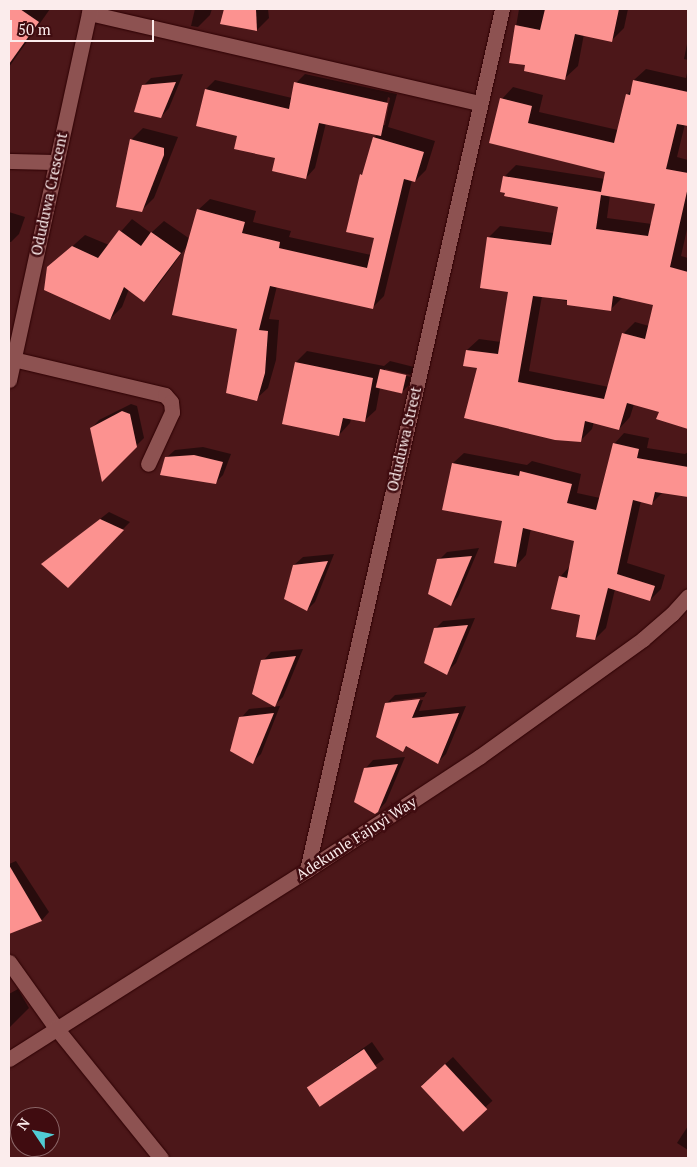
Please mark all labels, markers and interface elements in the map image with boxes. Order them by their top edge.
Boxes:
scale bar [12,10,156,42]
text: 50 m [18,19,51,39]
street label: Oduduwa Crescent [27,131,71,257]
street label: Oduduwa Street [383,385,425,493]
street label: Adekunle Fajuyi Way [293,792,419,884]
north arrow [10,1107,60,1157]
text: N [12,1114,34,1134]

